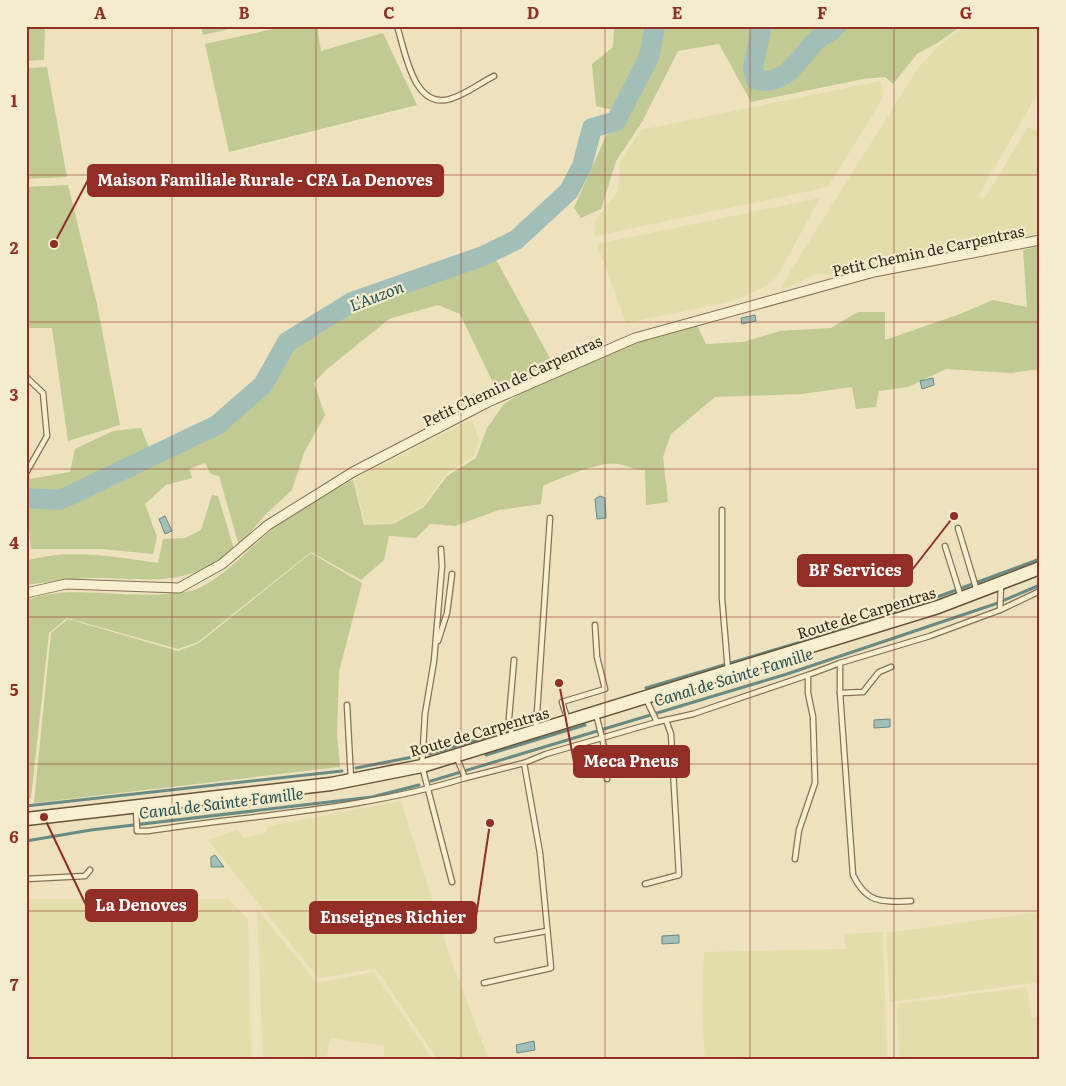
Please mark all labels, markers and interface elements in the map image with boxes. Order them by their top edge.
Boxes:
text: A [94,0,106,24]
text: B [238,0,250,24]
text: C [383,0,395,24]
text: D [527,0,539,24]
text: E [672,0,683,24]
text: F [817,0,827,24]
text: G [960,0,972,24]
text: 1 [11,88,18,112]
callout: Maison Familiale Rurale - CFA La Denoves [88,165,443,196]
text: Maison Familiale Rurale - CFA La Denoves [97,167,433,191]
street label: Petit Chemin de Carpentras [830,218,1026,282]
text: 2 [10,235,19,259]
water label: L'Auzon [345,274,407,316]
street label: Petit Chemin de Carpentras [418,328,606,432]
text: 3 [10,382,19,406]
text: 4 [9,530,19,554]
callout: BF Services [798,555,912,586]
text: BF Services [808,557,902,581]
street label: Route de Carpentras [794,580,938,644]
water label: Canal de Sainte Famille [650,640,816,712]
text: 5 [10,677,19,701]
street label: Route de Carpentras [407,700,552,762]
callout: Meca Pneus [574,746,689,777]
text: Meca Pneus [583,748,679,772]
water label: Canal de Sainte Famille [137,780,305,824]
text: 6 [9,824,19,848]
callout: La Denoves [86,890,197,921]
text: La Denoves [95,892,187,916]
callout: Enseignes Richier [310,902,476,933]
text: Enseignes Richier [320,904,466,928]
text: 7 [10,972,19,996]

